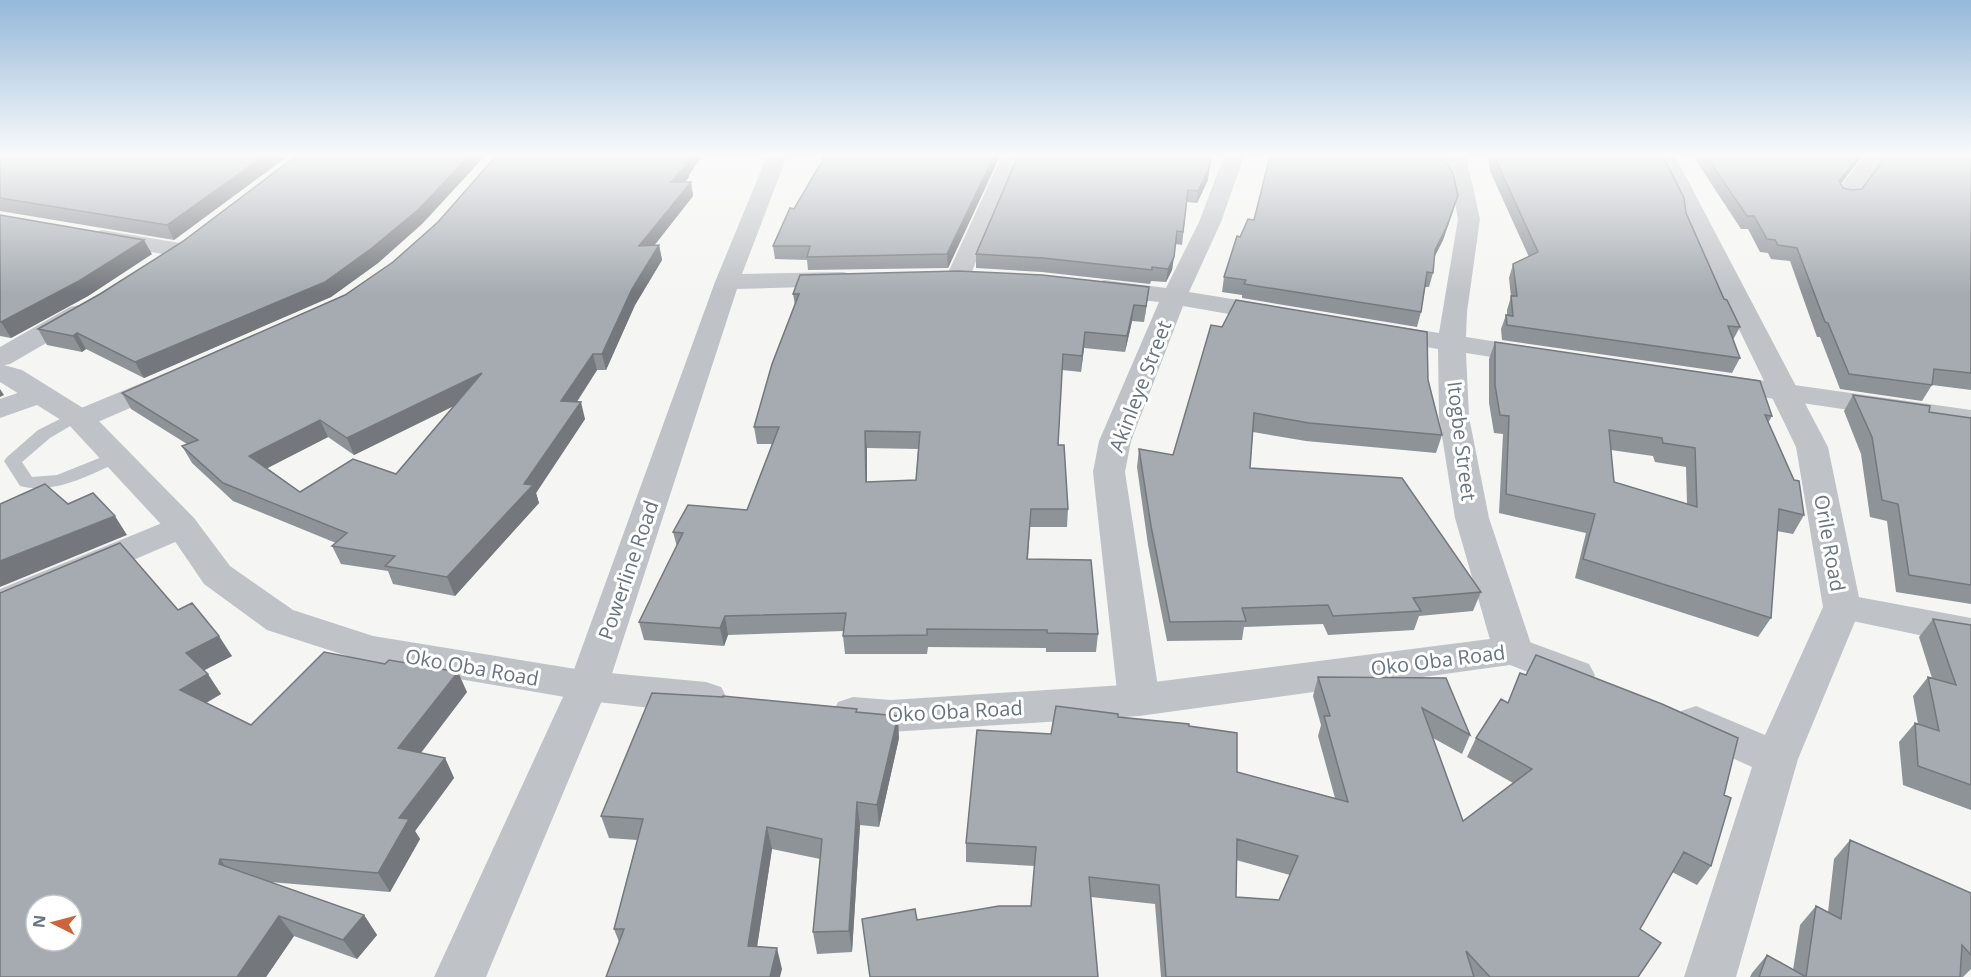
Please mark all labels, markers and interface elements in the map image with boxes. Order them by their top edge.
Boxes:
street label: Akinleye Street [1102,316,1178,456]
street label: Itogbe Street [1441,380,1483,502]
street label: Orile Road [1808,492,1852,594]
street label: Powerline Road [592,497,664,643]
street label: Oko Oba Road [1369,638,1507,682]
street label: Oko Oba Road [403,642,541,692]
street label: Oko Oba Road [887,694,1023,728]
north arrow [24,893,84,953]
text: N [27,914,51,929]

